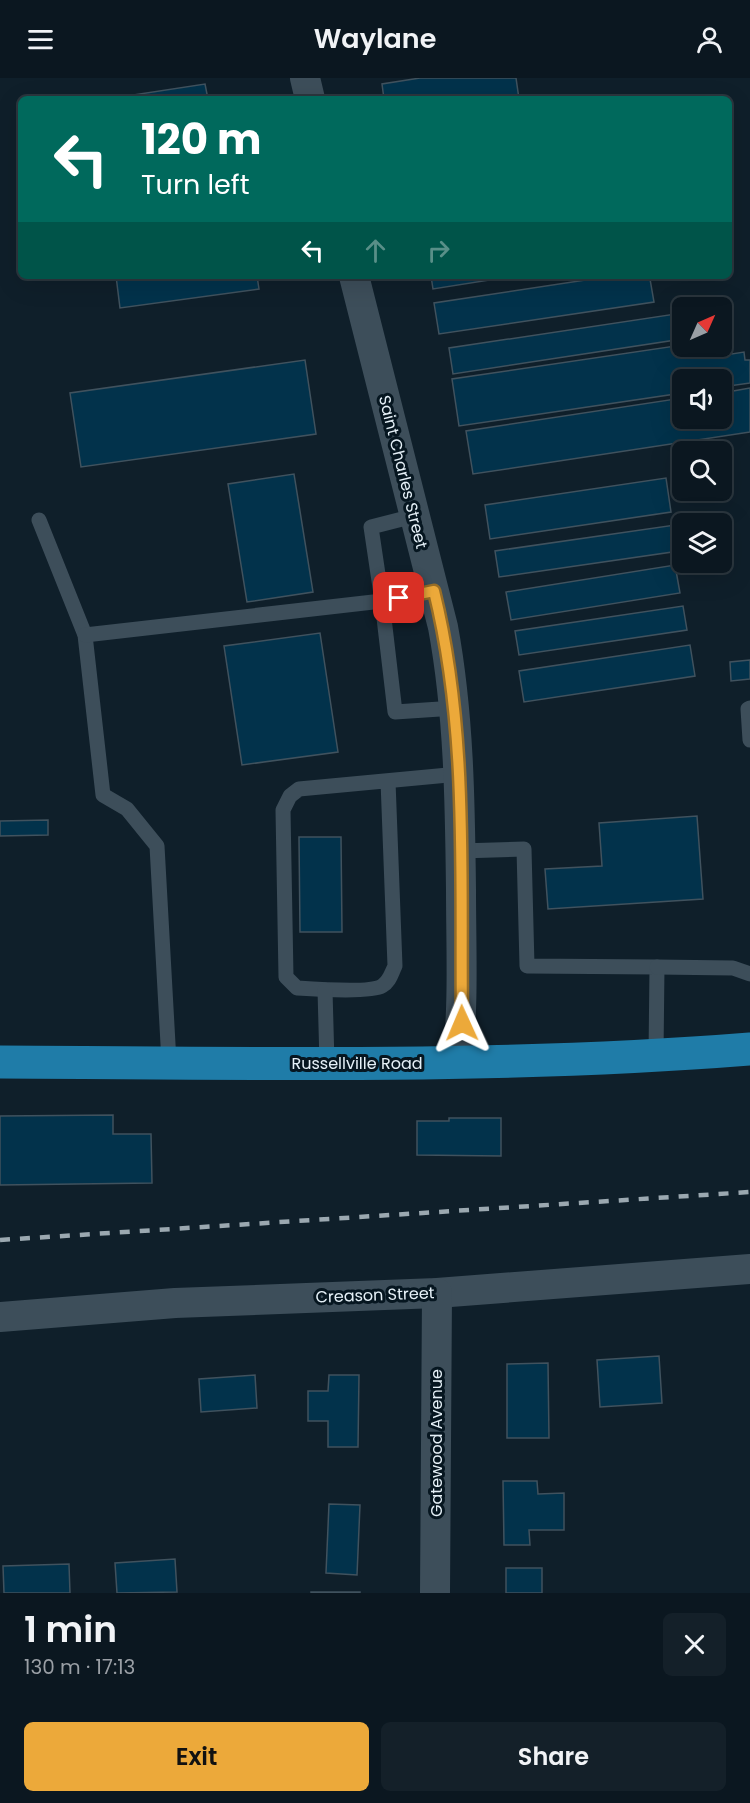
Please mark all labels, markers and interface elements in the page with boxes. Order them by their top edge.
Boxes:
text: Waylane [314,20,436,57]
icon: menu [24,23,57,56]
icon: person [693,23,726,56]
text: 120 m [141,110,262,169]
icon: left [42,120,120,198]
text: Turn left [141,166,250,203]
icon: left [296,234,329,267]
icon: ahead [359,234,392,267]
icon: right [422,234,455,267]
north arrow [672,297,732,357]
map controls [672,297,732,573]
button: sound [672,369,732,429]
street label: Saint Charles Street [373,393,433,551]
button: search [672,441,732,501]
button: layers [672,513,732,573]
pin [373,572,424,623]
icon: arrive [382,581,415,614]
position arrow [430,991,494,1055]
street label: Russellville Road [291,1052,423,1075]
street label: Creason Street [315,1281,435,1309]
street label: Gatewood Avenue [425,1369,448,1517]
text: 1 min [24,1604,117,1655]
button: close [663,1613,726,1676]
text: 130 m · 17:13 [24,1653,135,1681]
button: Exit [24,1722,369,1791]
button: Share [381,1722,726,1791]

